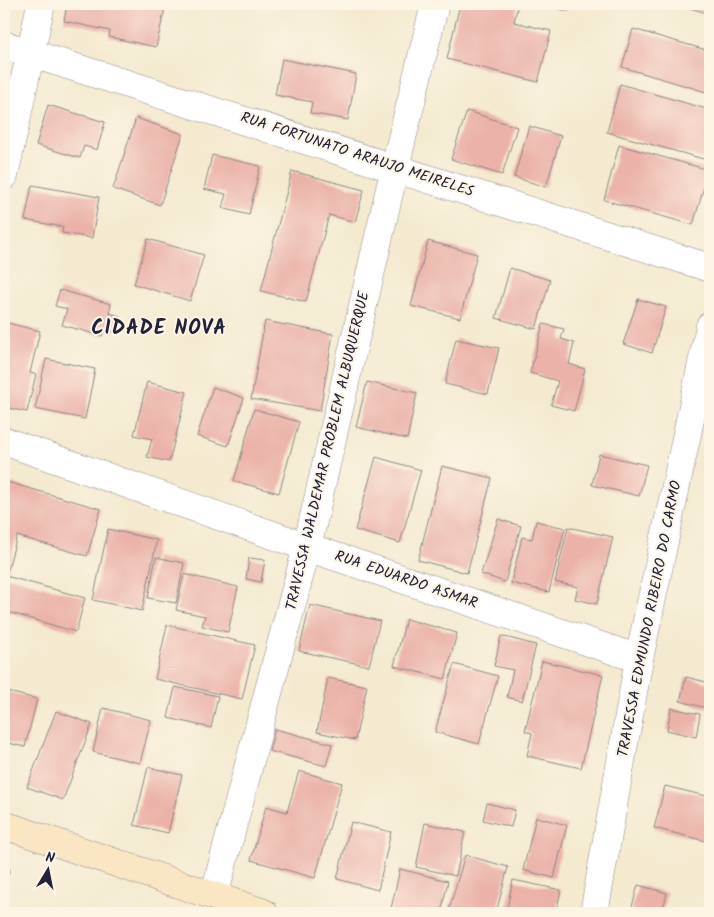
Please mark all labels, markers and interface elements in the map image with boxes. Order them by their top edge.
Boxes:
street label: RUA FORTUNATO ARAUJO MEIRELES [237,106,477,204]
street label: TRAVESSA WALDEMAR PROBLEM ALBUQUERQUE [280,288,377,613]
district label: CIDADE NOVA [91,313,227,345]
street label: TRAVESSA EDMUNDO RIBEIRO DO CARMO [611,479,689,759]
street label: RUA EDUARDO ASMAR [331,544,481,616]
north arrow [22,844,72,894]
text: N [44,847,57,870]

